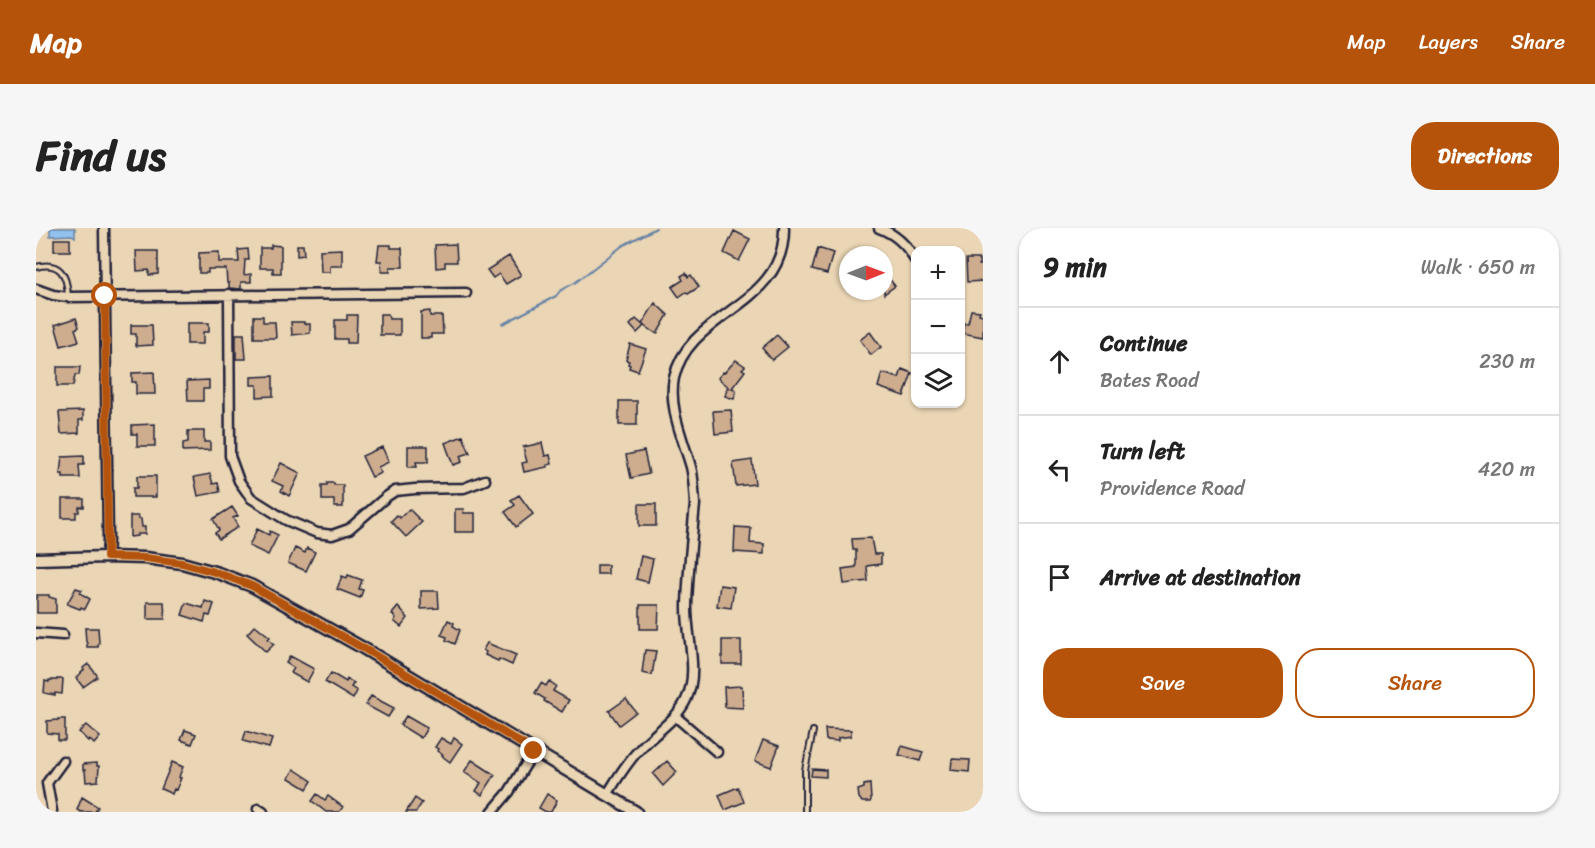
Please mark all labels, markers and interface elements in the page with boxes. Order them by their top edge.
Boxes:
text: Map [30,18,82,67]
text: Map [1347,23,1386,61]
text: Layers [1419,23,1478,61]
text: Share [1511,23,1565,61]
text: Find us [36,119,166,193]
button: Directions [1411,122,1559,190]
text: 9 min [1043,244,1107,290]
north arrow [839,246,893,300]
map controls [911,246,965,408]
button: + [911,246,965,300]
text: Walk · 650 m [1421,250,1535,285]
route start [91,282,117,308]
button: − [911,300,965,354]
text: Continue [1100,324,1188,363]
text: 230 m [1479,344,1535,379]
icon: ahead [1043,345,1076,378]
button: layers [911,354,965,408]
text: Bates Road [1100,363,1199,398]
text: Turn left [1100,432,1185,471]
text: 420 m [1478,452,1535,487]
icon: left [1043,453,1076,486]
text: Providence Road [1100,471,1245,506]
text: Arrive at destination [1100,558,1301,597]
icon: arrive [1043,561,1076,594]
button: Save [1043,648,1283,718]
button: Share [1295,648,1535,718]
route end [520,737,546,763]

